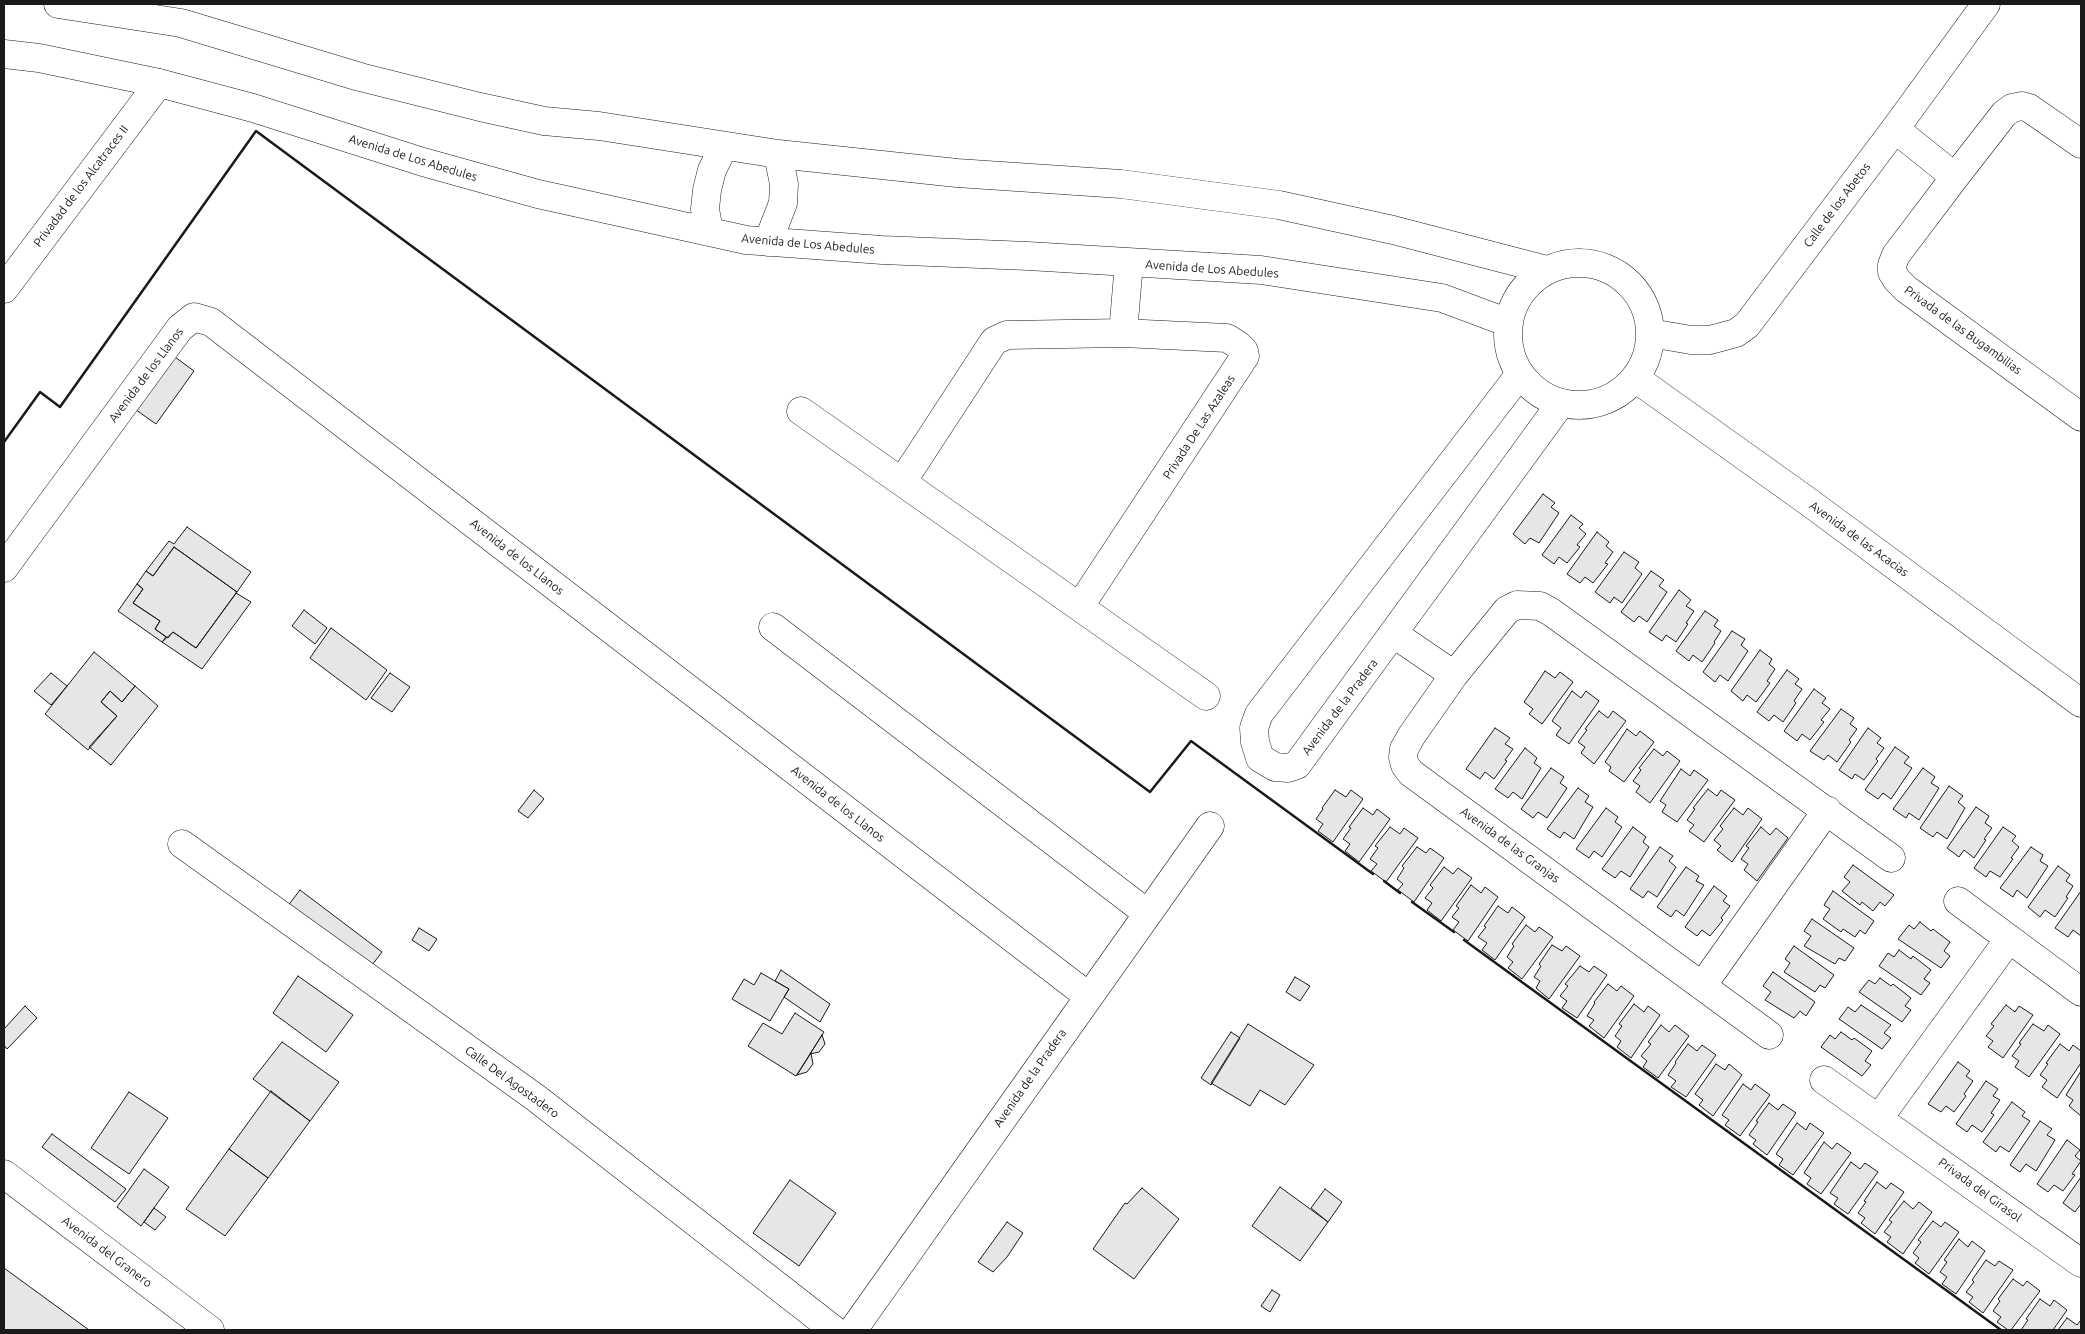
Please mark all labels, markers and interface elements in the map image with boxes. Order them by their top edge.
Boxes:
street label: Privadad de los Alcatraces II [31,122,131,250]
street label: Avenida de Los Abedules [347,132,479,184]
street label: Calle de los Abetos [1801,160,1873,250]
street label: Avenida de Los Abedules [741,231,875,257]
street label: Avenida de Los Abedules [1145,257,1279,281]
street label: Privada de las Bugambilias [1902,283,2024,377]
street label: Avenida de los Llanos [106,325,186,425]
street label: Privada De Las Azaleas [1160,372,1238,482]
street label: Avenida de las Acacias [1807,498,1911,580]
street label: Avenida de los Llanos [467,516,567,598]
street label: Avenida de la Pradera [1299,656,1381,758]
street label: Avenida de los Llanos [788,763,888,845]
street label: Avenida de las Granjas [1458,804,1562,886]
street label: Avenida de la Pradera [991,1026,1069,1130]
street label: Calle Del Agostadero [462,1043,562,1121]
street label: Privada del Girasol [1936,1155,2024,1225]
street label: Avenida del Granero [59,1213,155,1291]

